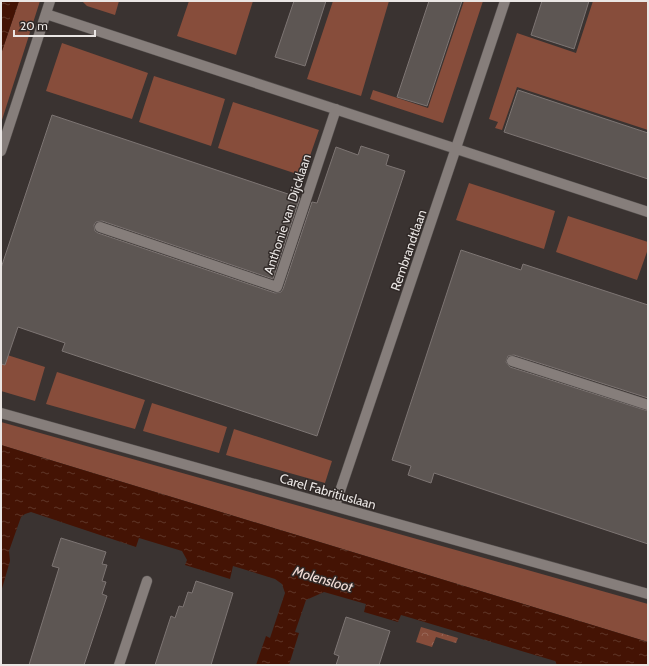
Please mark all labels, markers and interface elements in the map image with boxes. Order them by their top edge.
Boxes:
scale bar [14,12,95,38]
text: 20 m [20,18,48,33]
street label: Anthonie van Dijcklaan [260,152,315,276]
street label: Rembrandtlaan [387,207,429,293]
street label: Carel Fabritiuslaan [278,470,378,512]
water label: Molensloot [290,562,356,596]

